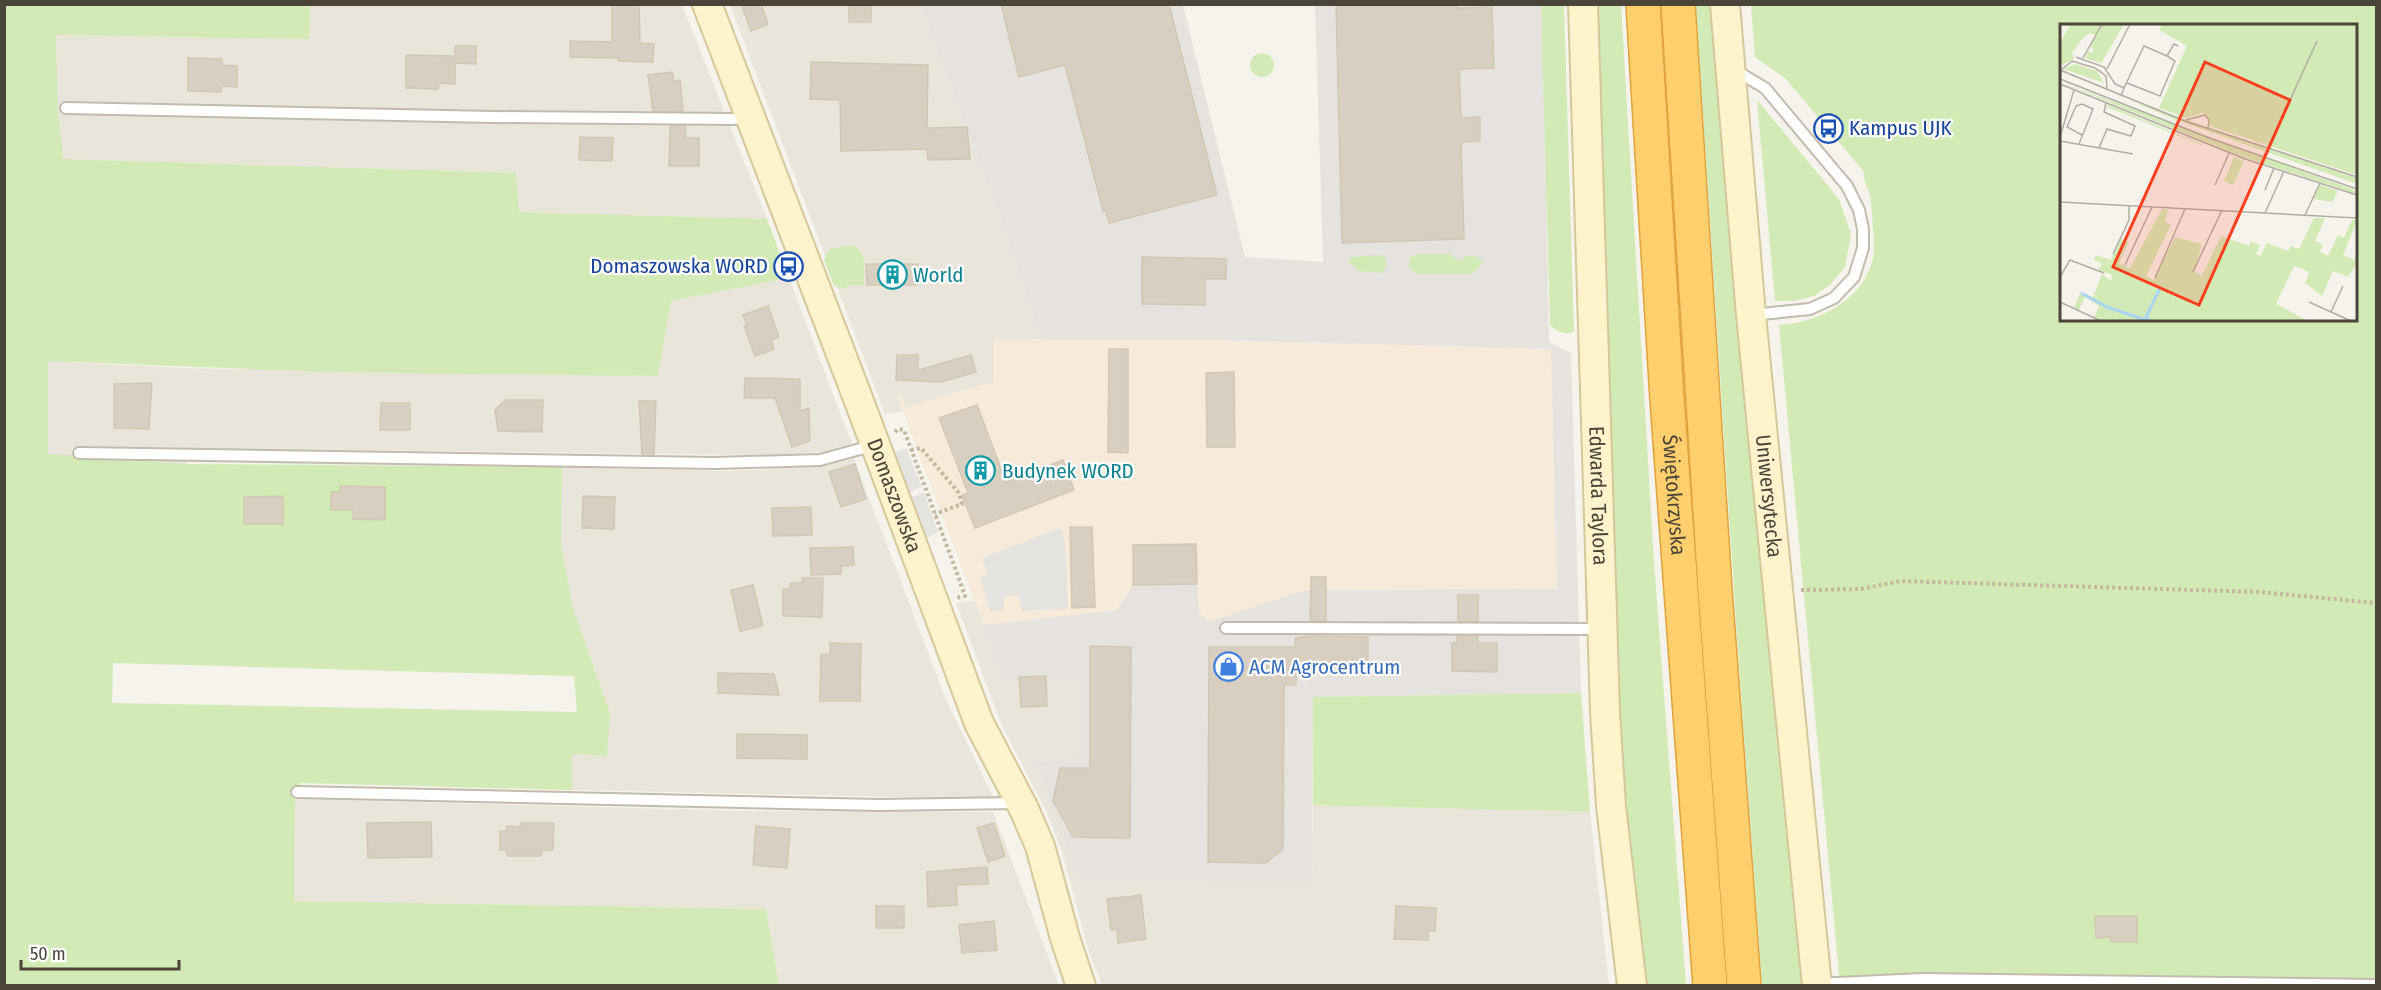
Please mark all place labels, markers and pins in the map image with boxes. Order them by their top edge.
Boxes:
bus stop icon: Kampus UJK [1812,112,1844,144]
place label: Kampus UJK [1849,115,1952,141]
bus stop icon: Domaszowska WORD [773,250,805,282]
place label: Domaszowska WORD [590,253,768,279]
building icon: World [876,259,908,291]
place label: World [913,262,964,288]
building icon: Budynek WORD [965,455,997,487]
place label: Budynek WORD [1002,458,1134,484]
shop icon: ACM Agrocentrum [1212,651,1244,683]
place label: ACM Agrocentrum [1249,654,1400,680]

